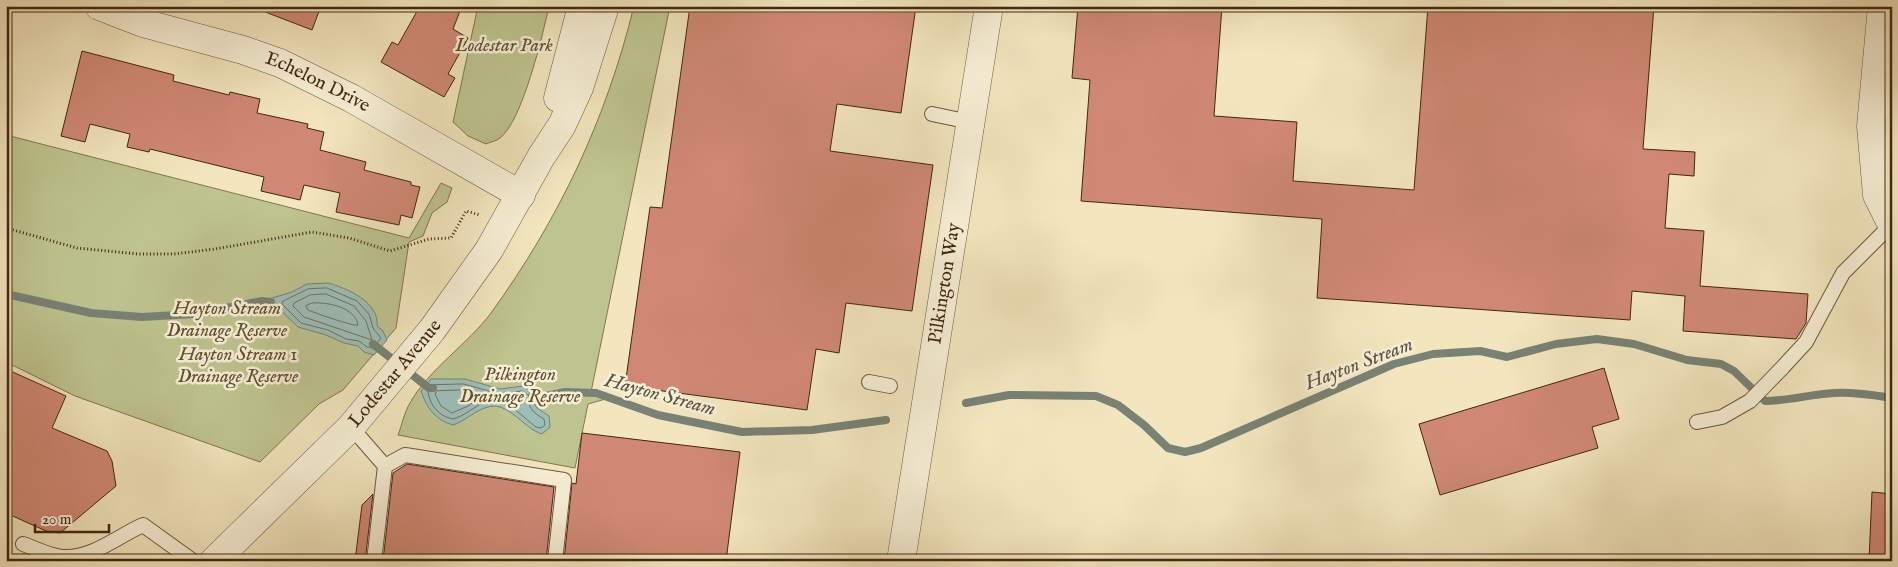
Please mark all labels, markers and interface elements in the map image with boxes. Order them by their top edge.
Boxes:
park label: Lodestar Park [454,34,553,58]
street label: Echelon Drive [262,47,374,118]
street label: Pilkington Way [924,221,967,346]
park label: Hayton Stream Drainage Reserve [167,297,288,343]
street label: Lodestar Avenue [343,315,448,433]
water label: Hayton Stream [1301,332,1416,396]
park label: Hayton Stream 1 Drainage Reserve [178,343,299,389]
park label: Pilkington Drainage Reserve [460,363,581,409]
water label: Hayton Stream [601,368,718,422]
scale bar [35,502,109,534]
text: 20 m [42,510,72,529]

